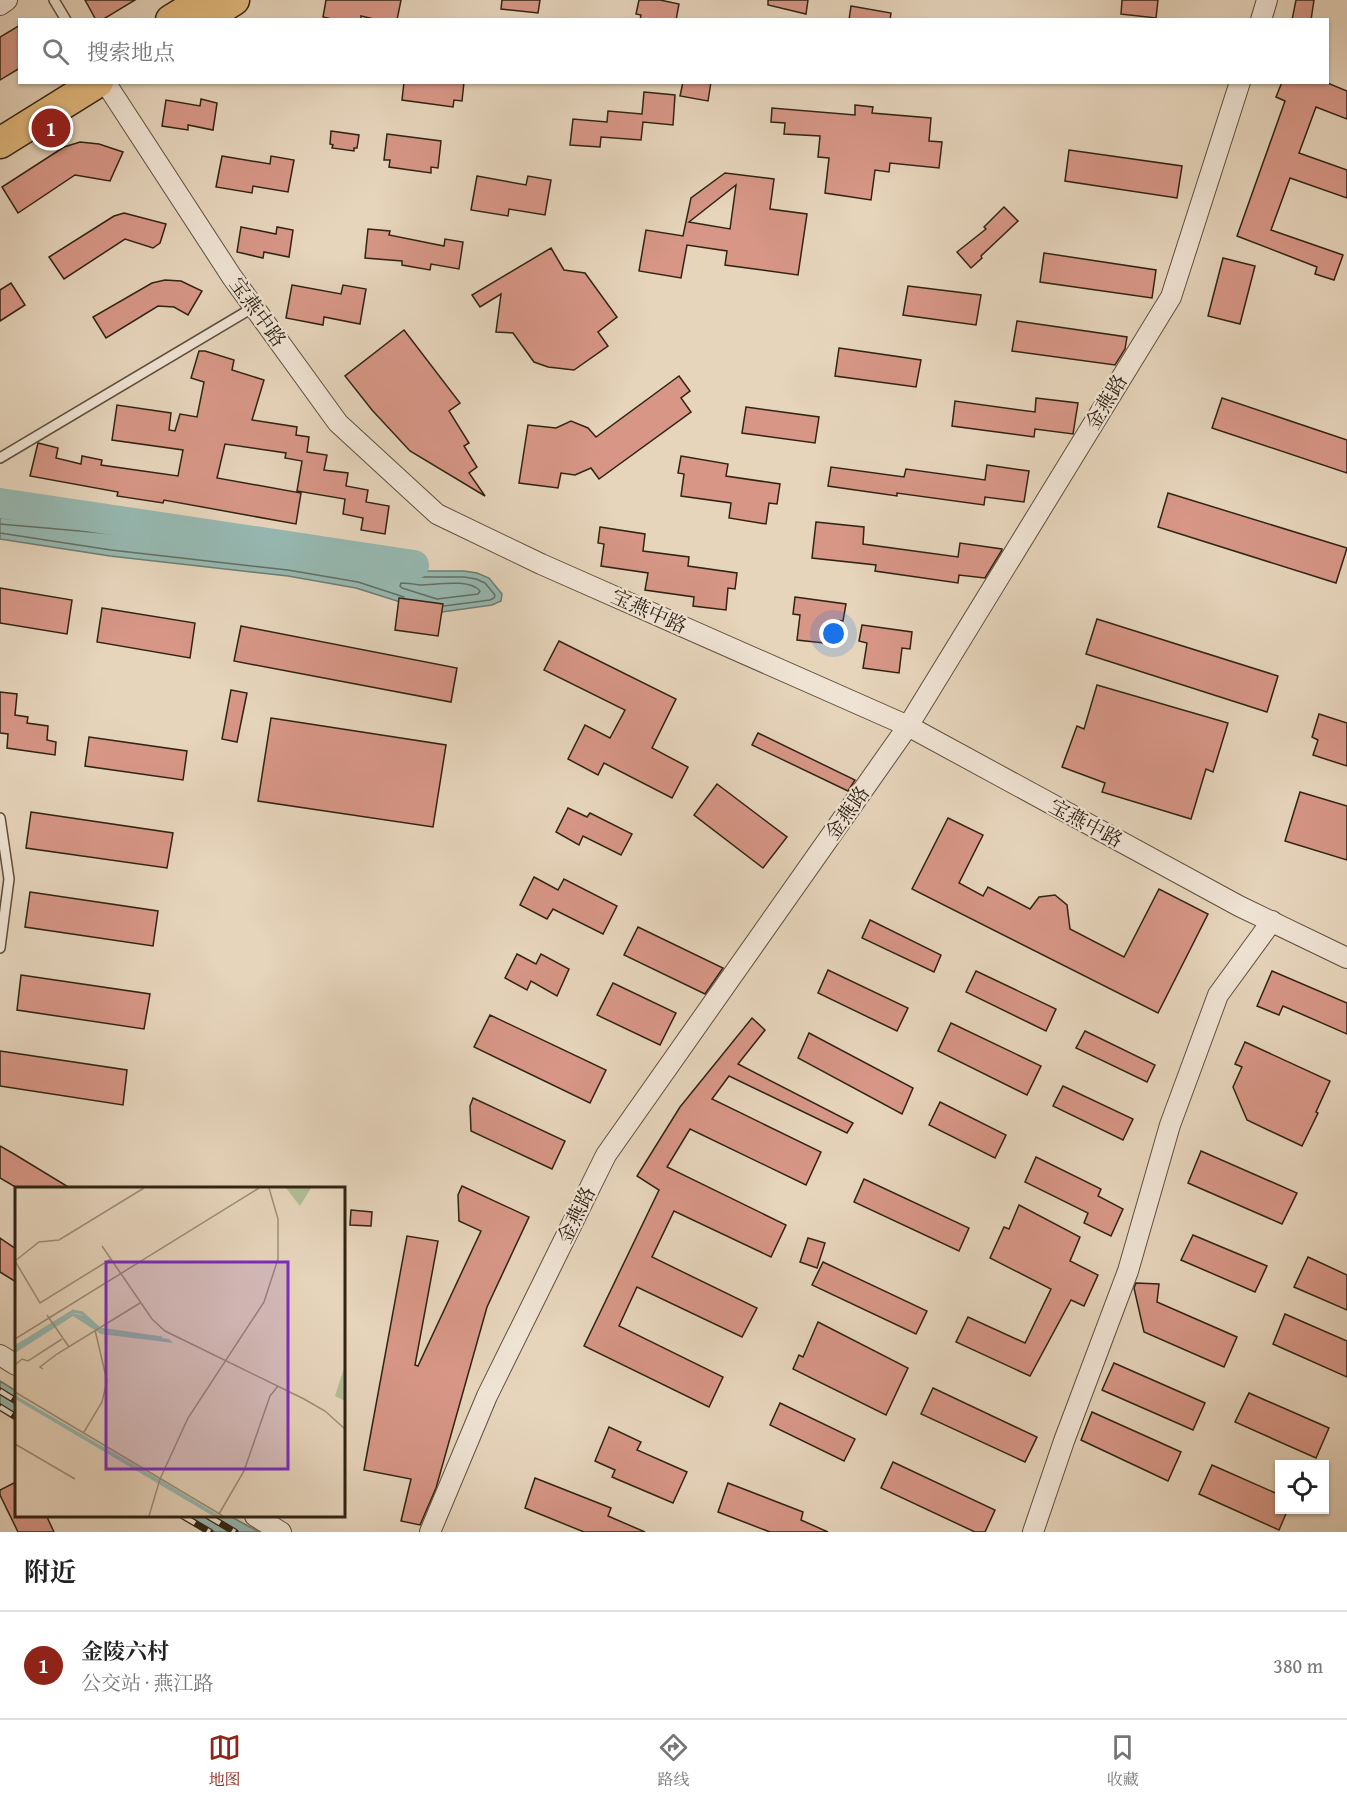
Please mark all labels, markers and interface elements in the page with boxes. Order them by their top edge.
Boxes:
search box [18,18,1329,84]
icon: search [39,35,72,68]
text: 搜索地点 [87,36,175,68]
pin: 1 [32,106,70,150]
street label: 宝燕中路 [223,271,294,353]
street label: 金燕路 [1078,369,1133,435]
street label: 宝燕中路 [607,581,692,640]
your location [819,619,848,648]
street label: 金燕路 [818,780,876,846]
street label: 宝燕中路 [1044,791,1128,854]
street label: 金燕路 [549,1181,602,1248]
inset map [15,1187,345,1517]
map controls [1275,1460,1329,1514]
button: locate [1275,1460,1329,1514]
text: 附近 [24,1552,76,1591]
text: 金陵六村 [81,1635,169,1667]
text: 1 [38,1651,49,1680]
text: 380 m [1273,1651,1323,1680]
text: 公交站 · 燕江路 [81,1668,213,1697]
tab: 地图 [208,1731,241,1791]
tab: 路线 [657,1731,690,1791]
tab: 收藏 [1106,1731,1139,1791]

